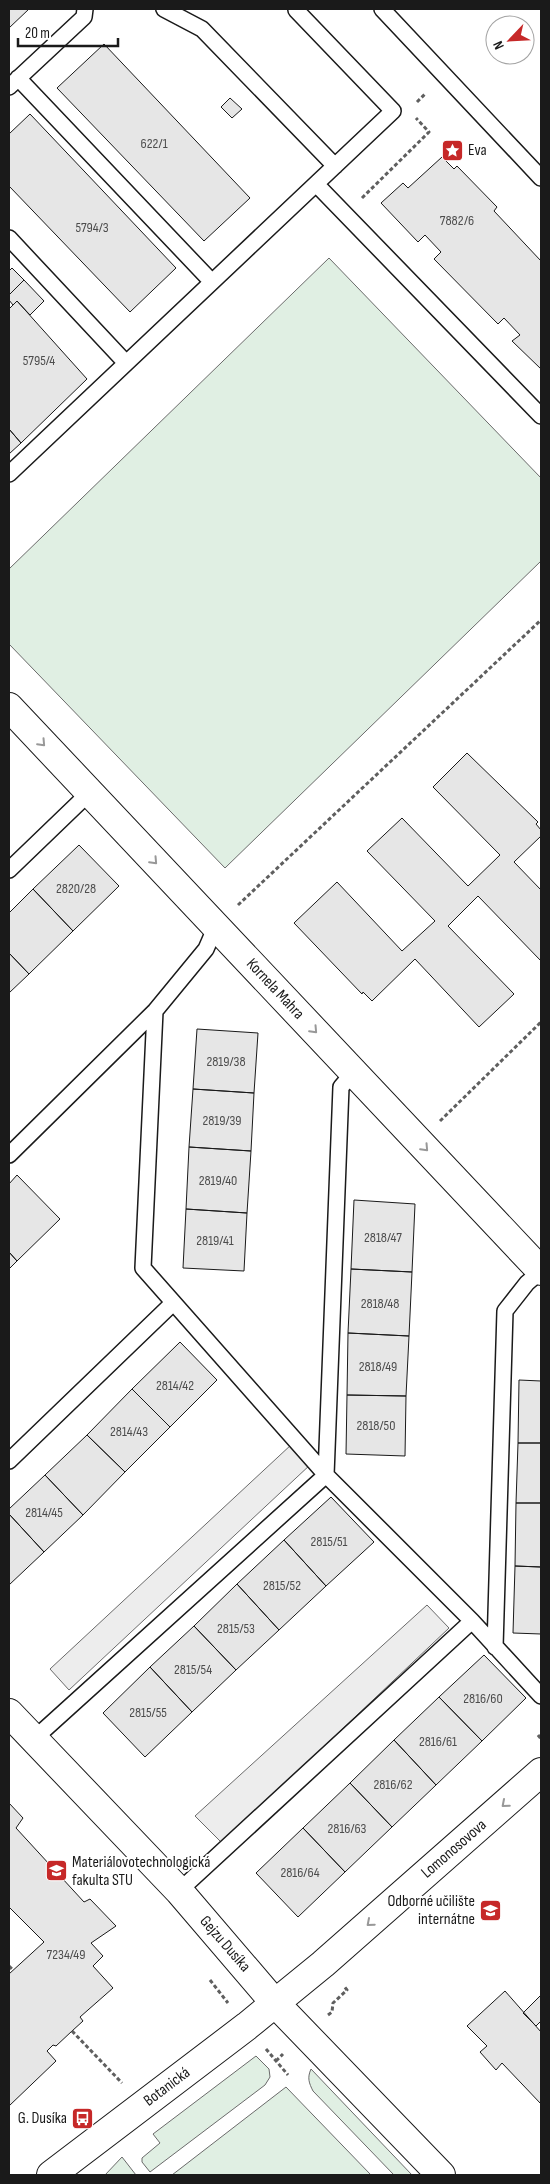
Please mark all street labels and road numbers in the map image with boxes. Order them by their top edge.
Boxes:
street label: Kornela Mahra [242,955,308,1023]
street label: Lomonosovova [418,1816,490,1882]
street label: Gejzu Dusíka [196,1912,254,1976]
street label: Botanická [140,2063,194,2111]

